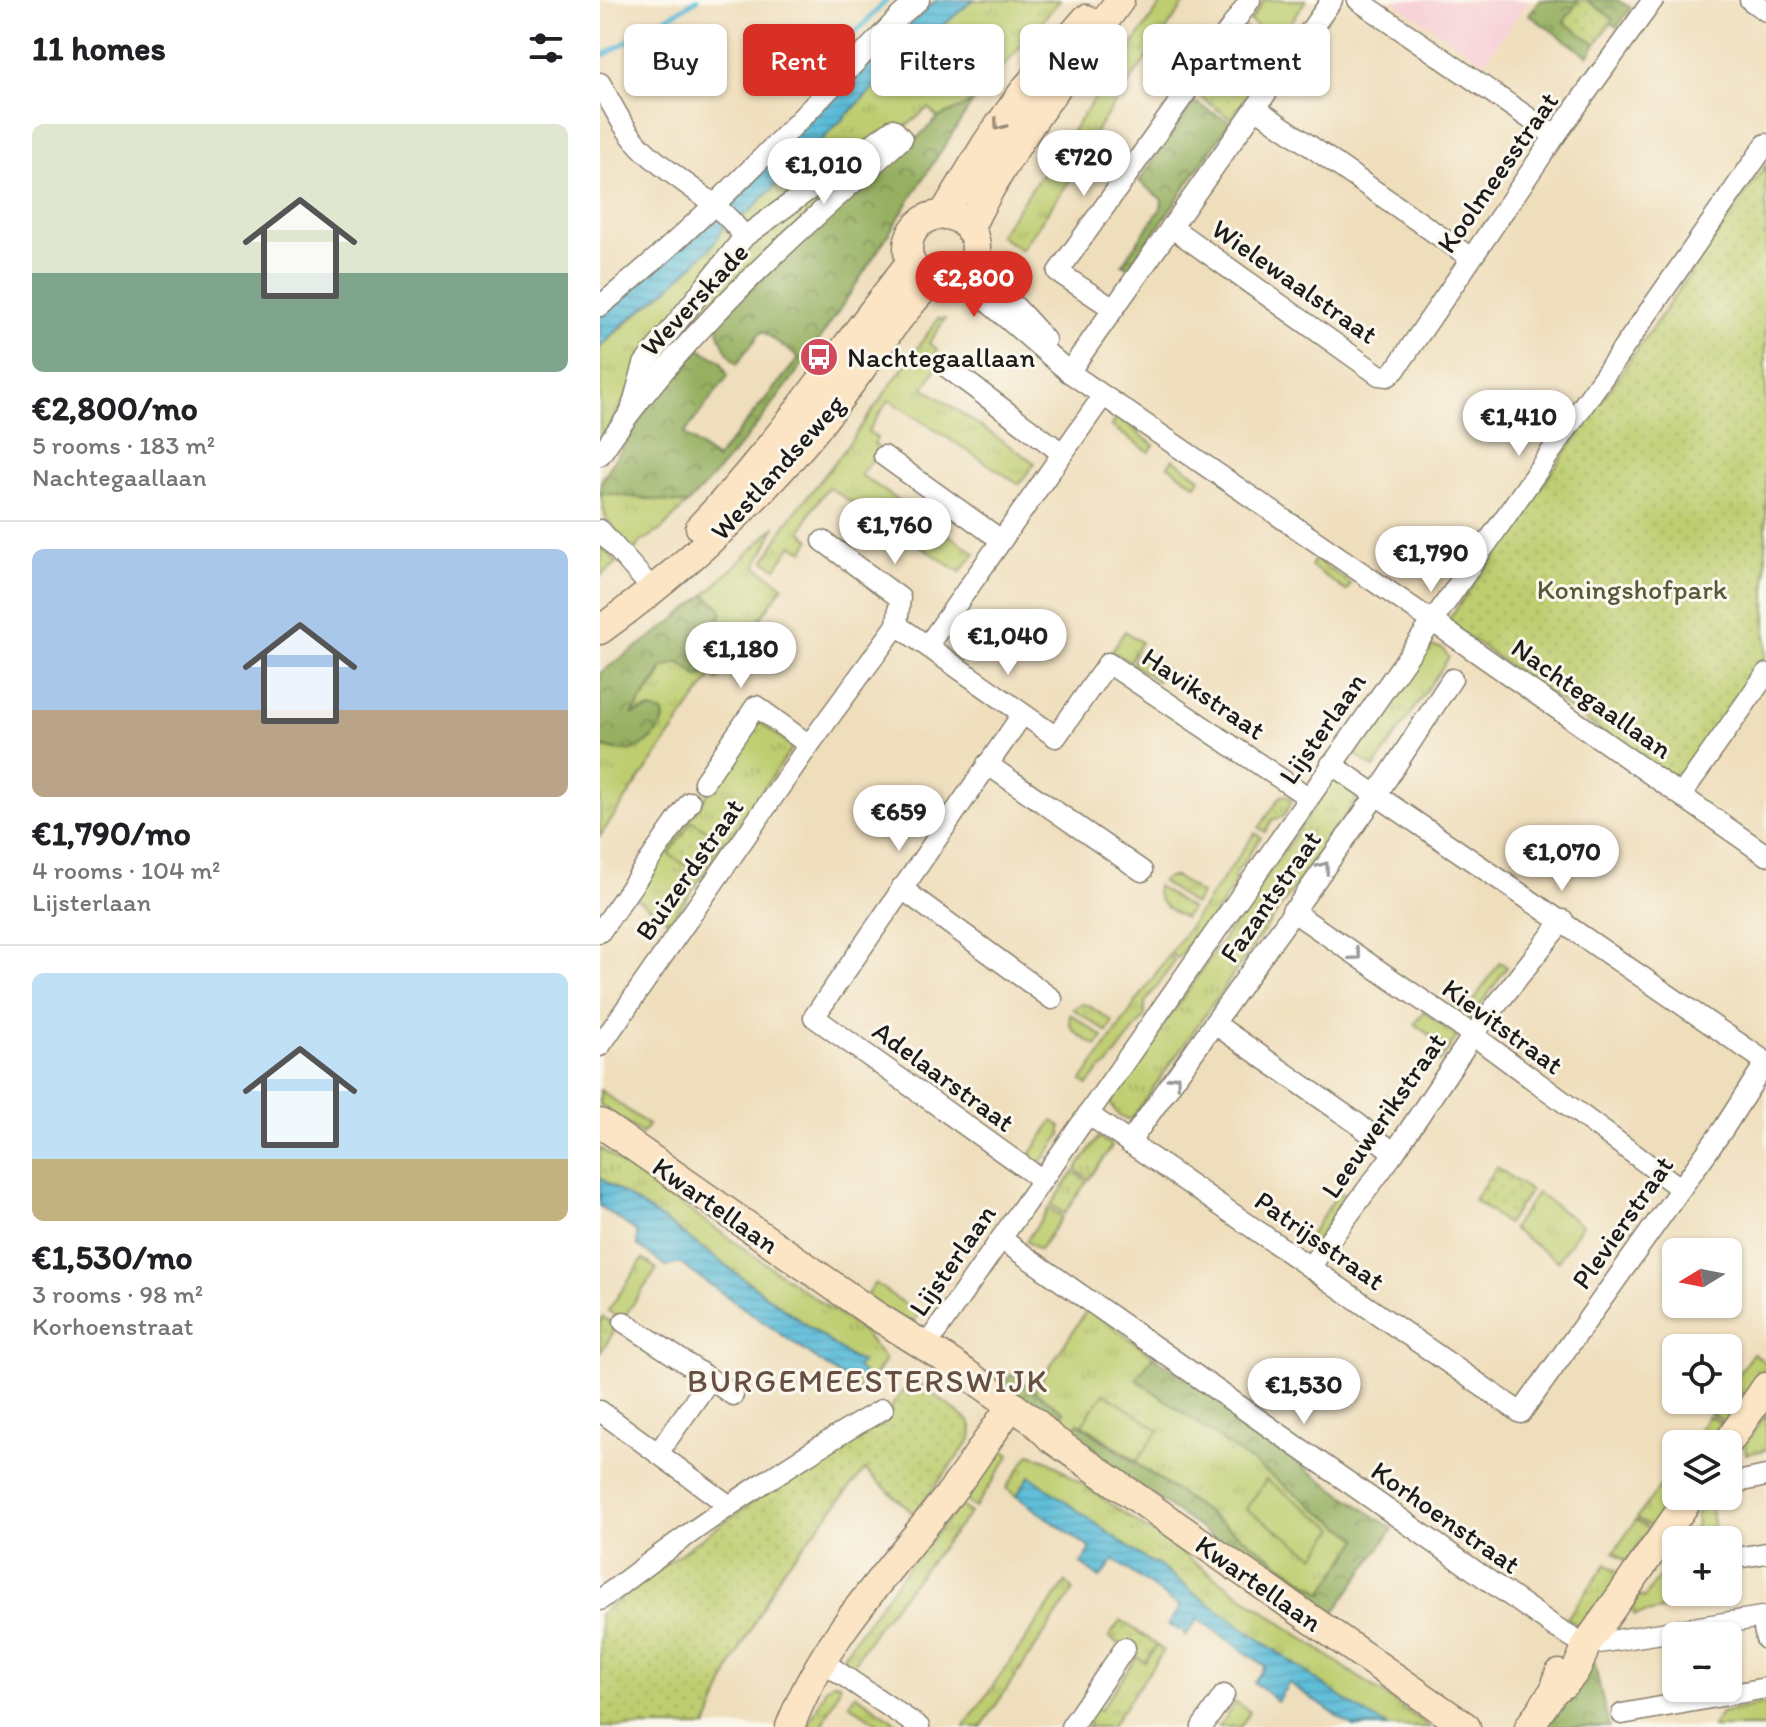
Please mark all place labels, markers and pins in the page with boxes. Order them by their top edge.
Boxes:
pin: €720 [1037,130,1131,198]
pin: €1,010 [759,138,889,206]
pin: €2,800 [909,251,1039,319]
bus stop icon: Nachtegaallaan [798,336,840,378]
place label: Nachtegaallaan [847,340,1035,374]
pin: €1,410 [1454,390,1584,458]
pin: €1,760 [830,498,960,566]
pin: €1,790 [1366,526,1496,594]
pin: €1,040 [943,609,1073,677]
pin: €1,180 [676,622,806,690]
pin: €659 [852,785,946,853]
pin: €1,070 [1497,825,1627,893]
pin: €1,530 [1239,1358,1369,1426]

